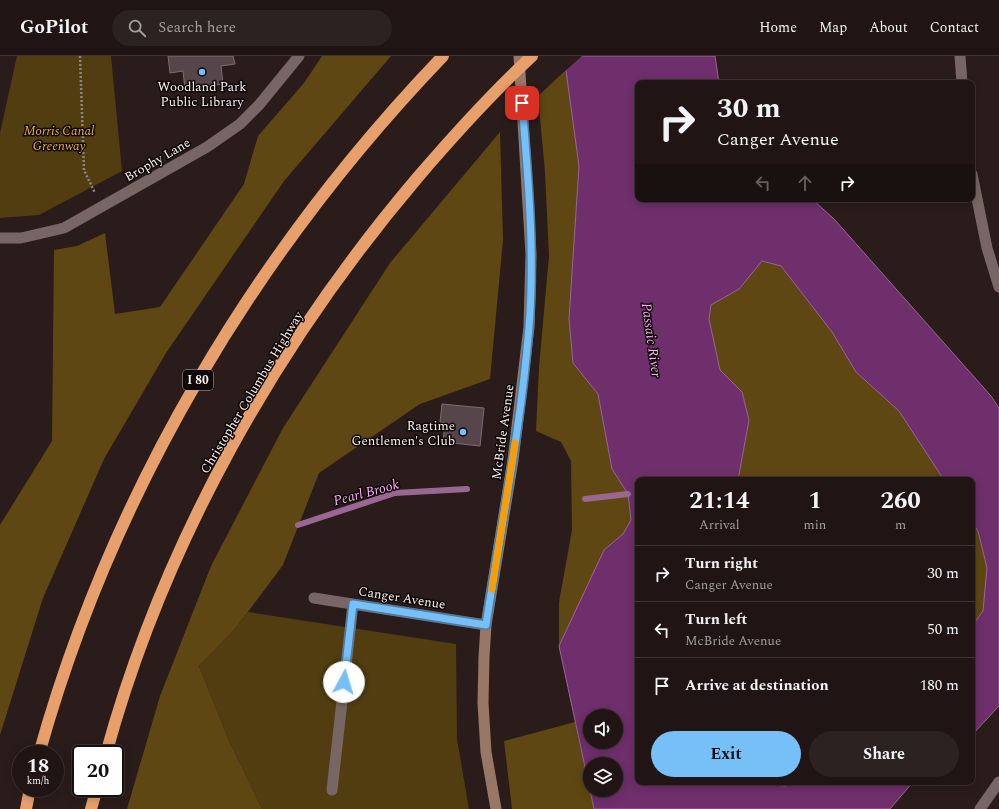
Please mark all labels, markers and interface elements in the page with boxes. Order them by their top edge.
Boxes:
search box [112,10,392,46]
text: GoPilot [20,13,88,42]
text: Search here [158,16,236,39]
icon: search [126,17,148,39]
text: Home [759,17,797,38]
text: Map [819,17,847,38]
text: About [869,17,908,38]
text: Contact [930,17,979,38]
marker: Woodland Park Public Library [197,67,207,77]
place label: Woodland Park Public Library [158,77,247,112]
pin [505,86,539,120]
text: 30 m [717,87,781,130]
icon: arrive [511,92,533,114]
icon: right [651,96,703,148]
park label: Morris Canal Greenway [24,121,95,156]
text: Canger Avenue [717,126,839,153]
street label: Brophy Lane [121,133,194,187]
icon: left [752,172,774,194]
icon: ahead [794,172,816,194]
icon: right [836,172,858,194]
water label: Passaic River [636,301,667,379]
street label: Christopher Columbus Highway [195,307,309,478]
road number: I 80 [183,370,213,390]
street label: McBride Avenue [486,383,520,481]
place label: Ragtime Gentlemen's Club [351,416,455,451]
marker: Ragtime Gentlemen's Club [458,427,468,437]
water label: Pearl Brook [331,474,402,511]
text: 21:14 [689,483,749,519]
text: 1 [808,483,822,519]
text: 260 [880,483,921,519]
text: Arrival [699,515,740,535]
text: min [804,515,826,535]
text: m [895,515,906,535]
text: Turn right [685,552,758,575]
text: 30 m [927,562,959,585]
icon: right [651,563,673,585]
text: Canger Avenue [685,575,773,595]
street label: Canger Avenue [357,581,447,615]
text: Turn left [685,608,747,631]
text: 50 m [927,618,959,641]
icon: left [651,619,673,641]
text: McBride Avenue [685,631,781,651]
position arrow [323,661,365,703]
text: Arrive at destination [685,674,829,697]
text: 180 m [920,674,959,697]
icon: arrive [651,675,673,697]
map controls [583,709,623,797]
button: sound [583,709,623,749]
button: Exit [651,731,801,777]
button: Share [809,731,959,777]
speed limit sign: 20 [72,745,124,797]
text: 18 [27,751,49,781]
button: layers [583,757,623,797]
text: km/h [27,773,49,789]

